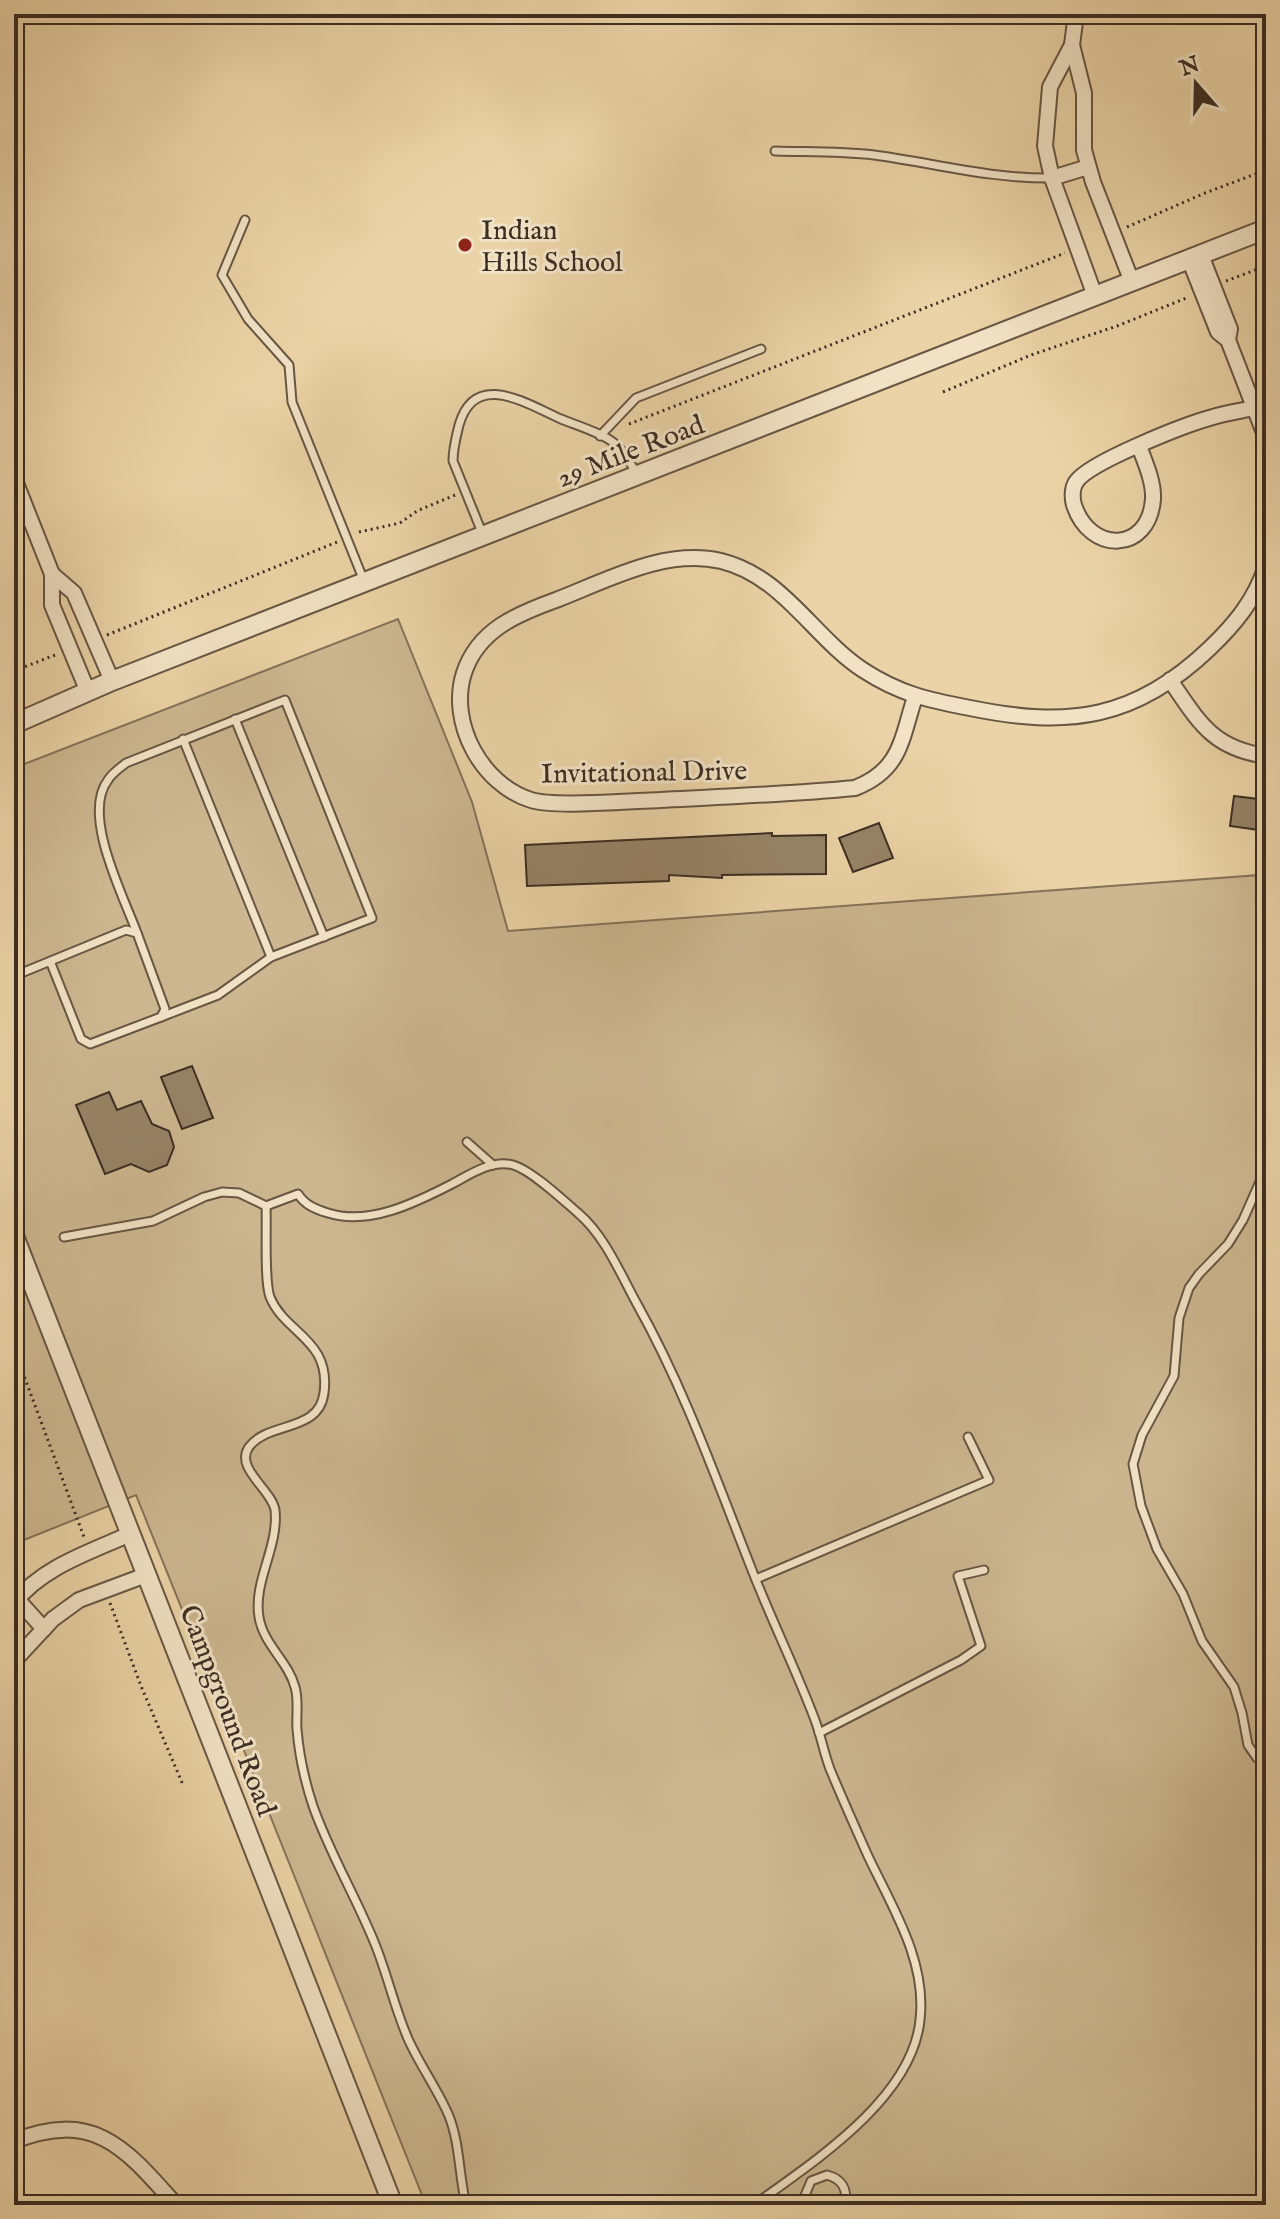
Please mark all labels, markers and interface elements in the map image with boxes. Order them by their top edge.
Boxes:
north arrow [1156,44,1236,124]
text: N [1175,51,1204,84]
place label: Indian Hills School [481,214,623,281]
marker: Indian Hills School [456,236,474,254]
street label: 29 Mile Road [552,408,710,496]
street label: Invitational Drive [541,754,748,793]
street label: Campground Road [170,1600,283,1821]

